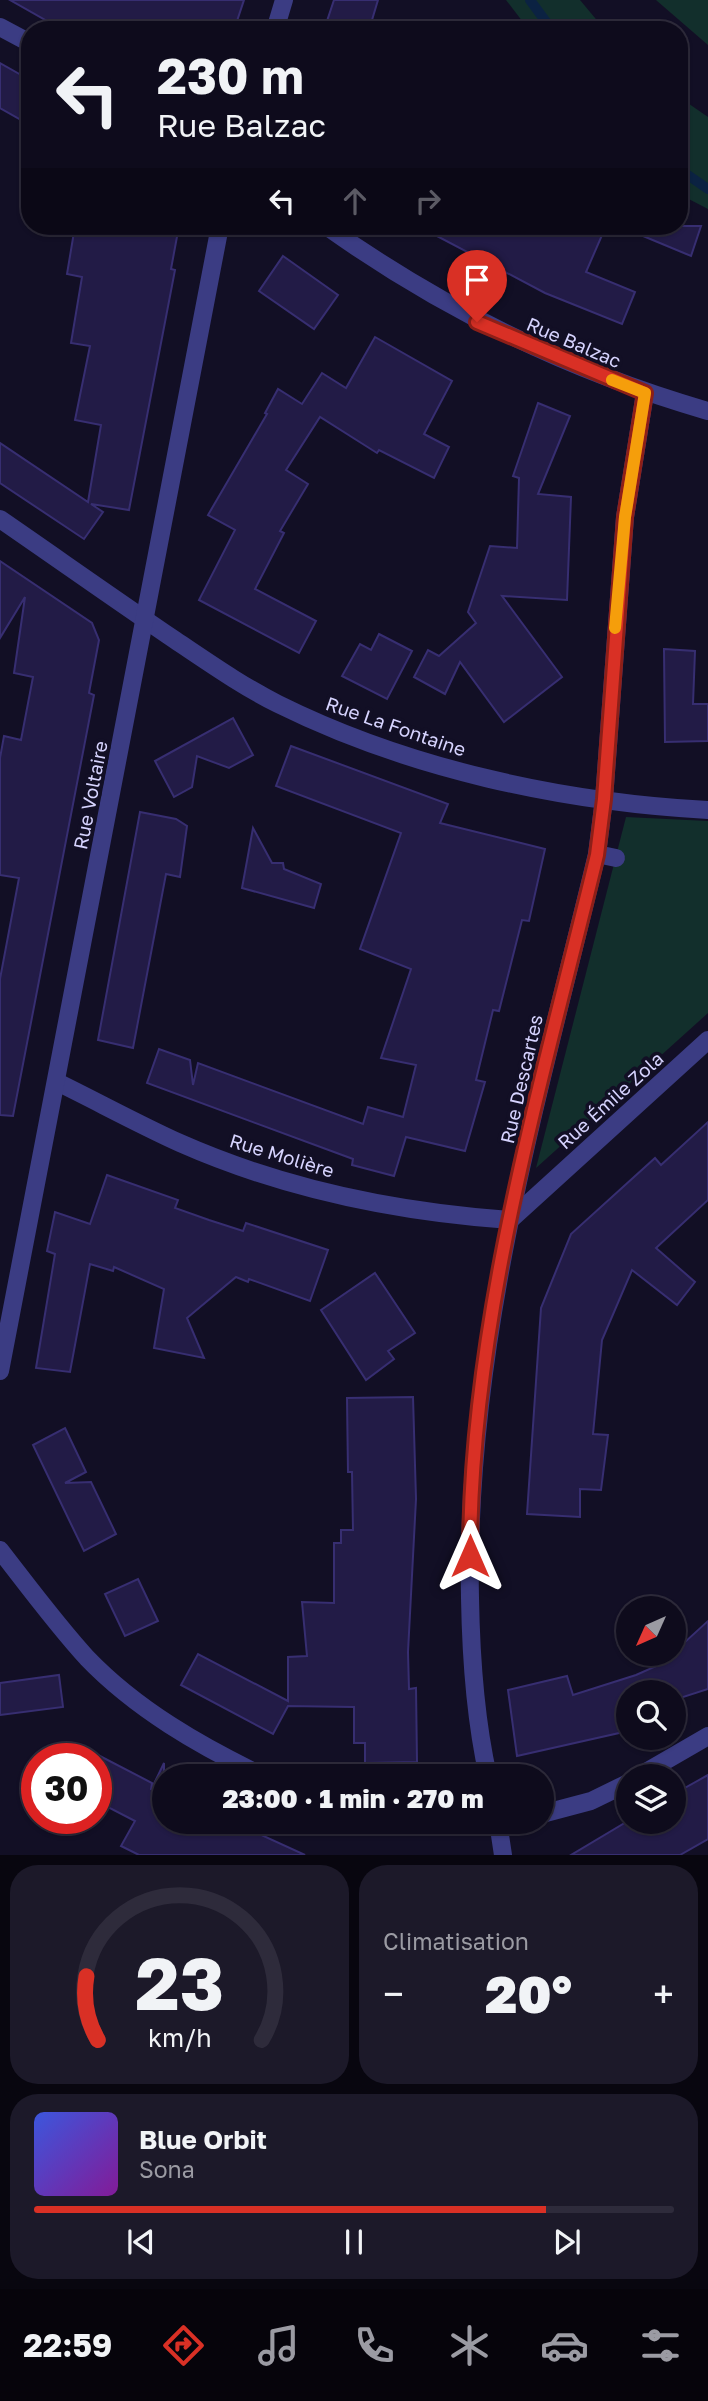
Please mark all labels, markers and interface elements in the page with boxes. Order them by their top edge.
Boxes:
text: 230 m [157,46,304,105]
icon: left [42,49,133,140]
text: Rue Balzac [157,106,326,144]
icon: left [263,182,301,220]
icon: ahead [336,182,374,220]
icon: right [409,182,447,220]
pin [447,250,507,322]
icon: arrive [458,261,496,299]
street label: Rue Balzac [523,312,625,372]
street label: Rue La Fontaine [323,691,469,761]
street label: Rue Voltaire [68,739,112,851]
street label: Rue Descartes [495,1012,547,1146]
street label: Rue Émile Zola [552,1047,668,1153]
street label: Rue Molière [227,1128,337,1182]
position arrow [433,1519,507,1593]
north arrow [616,1596,686,1666]
map controls [616,1596,686,1834]
button: search [616,1680,686,1750]
speed limit sign: 30 [21,1743,112,1834]
button: layers [616,1764,686,1834]
text: 23:00 · 1 min · 270 m [222,1783,484,1814]
text: Climatisation [383,1927,529,1955]
text: 23 [135,1940,224,2027]
text: 20° [485,1962,572,2024]
text: − [383,1971,404,2016]
text: + [653,1971,674,2016]
text: km/h [148,2022,211,2053]
text: Blue Orbit [139,2124,267,2155]
text: Sona [139,2155,195,2183]
icon: previous [122,2223,160,2261]
icon: pause [335,2223,373,2261]
icon: next [548,2223,586,2261]
icon: directions [159,2321,208,2370]
icon: music [254,2321,303,2370]
icon: phone [350,2321,399,2370]
icon: climate [445,2321,494,2370]
icon: car [540,2321,589,2370]
icon: filters [636,2321,685,2370]
text: 22:59 [23,2326,112,2364]

